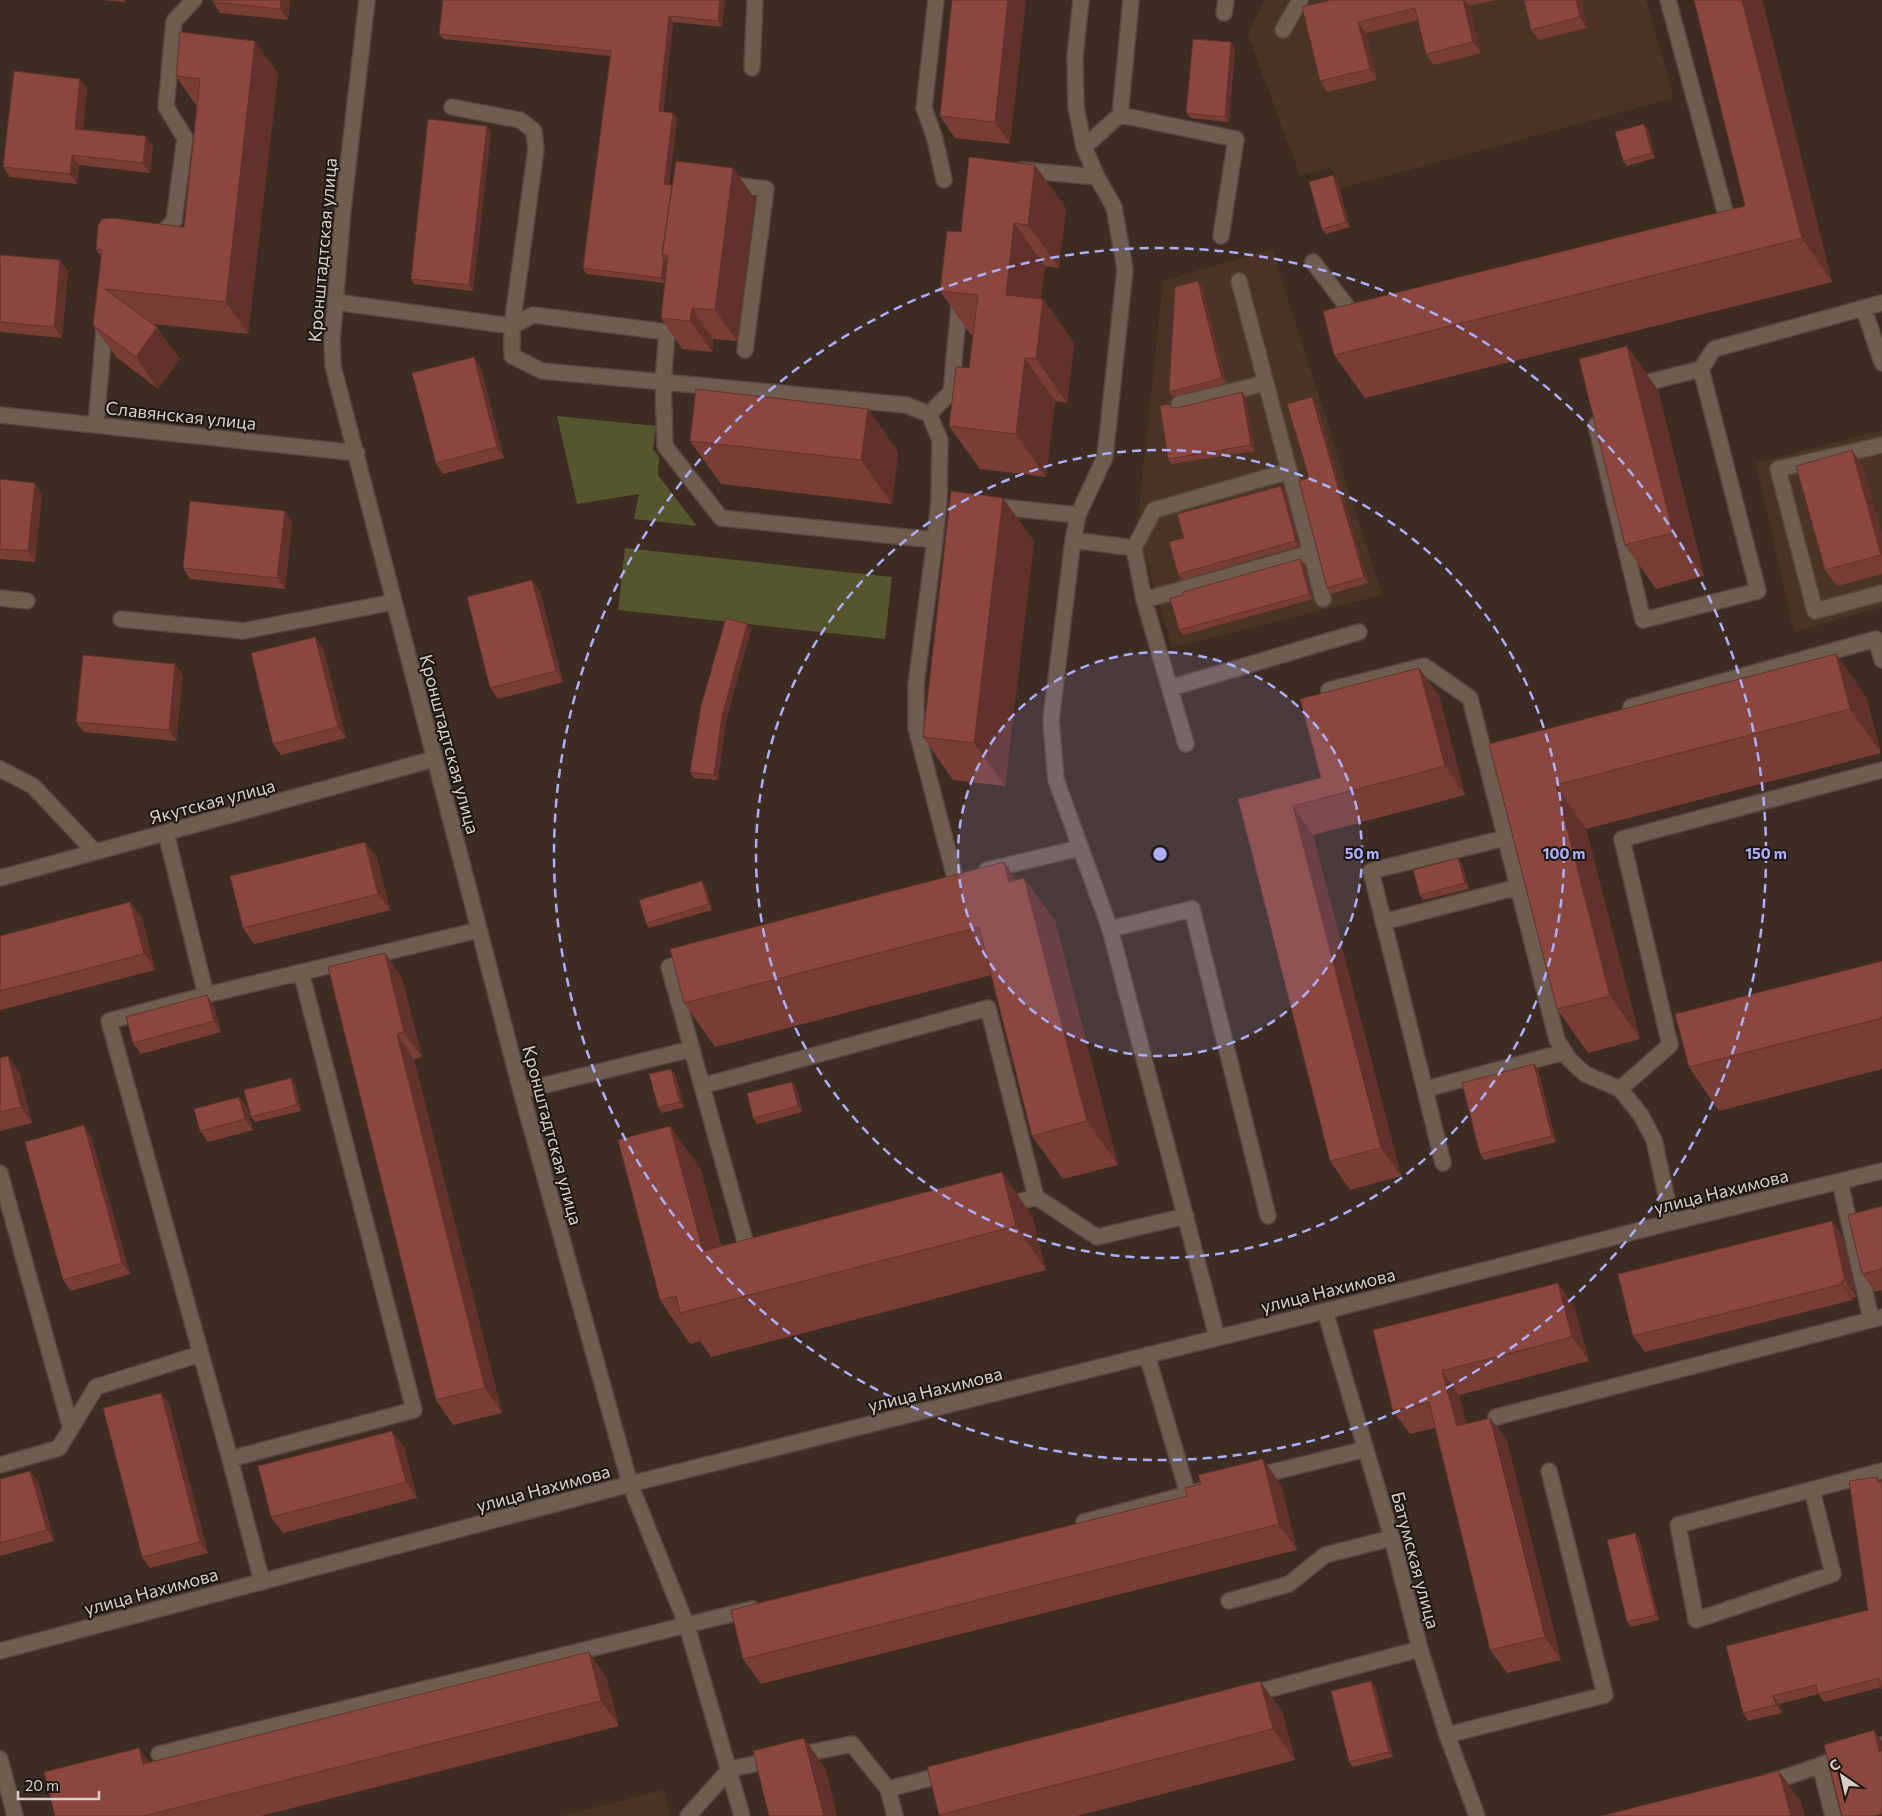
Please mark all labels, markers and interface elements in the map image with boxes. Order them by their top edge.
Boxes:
street label: Кронштадтская улица [303,157,341,343]
street label: Славянская улица [105,396,257,434]
street label: Кронштадтская улица [415,652,485,836]
street label: Якутская улица [147,774,277,828]
text: 50 m [1345,844,1379,862]
text: 100 m [1543,844,1585,862]
text: 150 m [1745,844,1787,862]
centre of rings [1151,845,1169,863]
street label: Кронштадтская улица [518,1043,588,1227]
street label: улица Нахимова [1651,1164,1791,1218]
street label: улица Нахимова [1258,1263,1398,1317]
street label: улица Нахимова [865,1362,1005,1416]
street label: улица Нахимова [474,1460,612,1516]
street label: Батумская улица [1387,1489,1445,1631]
street label: улица Нахимова [82,1563,220,1619]
north arrow [1817,1751,1867,1801]
text: С [1826,1755,1843,1775]
scale bar [18,1768,99,1800]
text: 20 m [25,1776,59,1794]

